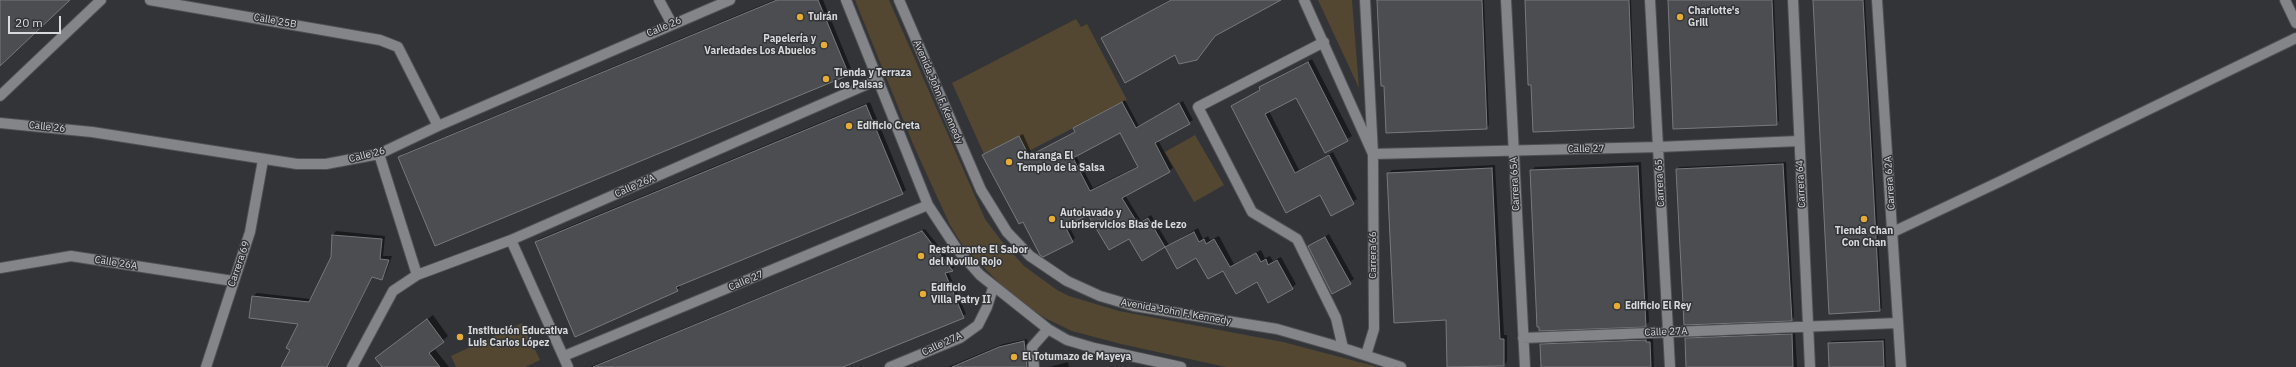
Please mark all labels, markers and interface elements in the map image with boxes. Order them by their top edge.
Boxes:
place label: Charlotte's Grill [1688,5,1740,28]
scale bar [10,8,63,34]
street label: Calle 25B [253,11,297,31]
place label: Tuirán [808,11,838,23]
marker: Tuirán [795,12,805,22]
marker: Charlotte's Grill [1675,12,1685,22]
street label: Calle 26 [645,14,683,40]
text: 20 m [15,15,43,30]
place label: Papelería y Variedades Los Abuelos [704,33,816,56]
street label: Avenida John F. Kennedy [911,38,965,146]
marker: Papelería y Variedades Los Abuelos [819,40,829,50]
place label: Tienda y Terraza Los Paisas [834,67,911,90]
marker: Tienda y Terraza Los Paisas [821,74,831,84]
street label: Calle 26 [28,119,66,135]
place label: Edificio Creta [857,120,920,132]
marker: Edificio Creta [844,121,854,131]
street label: Calle 27 [1568,143,1604,155]
street label: Calle 26 [348,145,386,165]
place label: Charanga El Templo de la Salsa [1017,150,1105,174]
street label: Carrera 62A [1882,156,1898,210]
marker: Charanga El Templo de la Salsa [1004,157,1014,167]
street label: Carrera 65A [1508,157,1522,211]
street label: Carrera 65 [1653,159,1667,207]
street label: Carrera 64 [1794,160,1808,208]
street label: Calle 26A [613,172,657,200]
place label: Autolavado y Lubriservicios Blas de Lezo [1060,207,1187,230]
marker: Autolavado y Lubriservicios Blas de Lezo [1047,214,1057,224]
marker: Tienda Chan Con Chan [1859,214,1869,224]
place label: Tienda Chan Con Chan [1835,225,1893,248]
street label: Carrera 66 [1367,231,1379,279]
street label: Carrera 69 [226,240,252,288]
place label: Restaurante El Sabor del Novillo Rojo [929,244,1028,268]
marker: Restaurante El Sabor del Novillo Rojo [916,251,926,261]
street label: Calle 26A [94,254,138,272]
street label: Calle 27 [727,268,765,294]
place label: Edificio Villa Patry II [931,282,991,306]
marker: Edificio Villa Patry II [918,289,928,299]
street label: Avenida John F. Kennedy [1120,296,1232,328]
place label: Edificio El Rey [1625,300,1691,312]
marker: Edificio El Rey [1612,301,1622,311]
place label: Institución Educativa Luis Carlos López [468,325,568,348]
street label: Calle 27A [1644,325,1688,339]
street label: Calle 27A [920,329,964,359]
marker: Institución Educativa Luis Carlos López [455,332,465,342]
place label: El Totumazo de Mayeya [1022,351,1131,363]
marker: El Totumazo de Mayeya [1009,352,1019,362]

